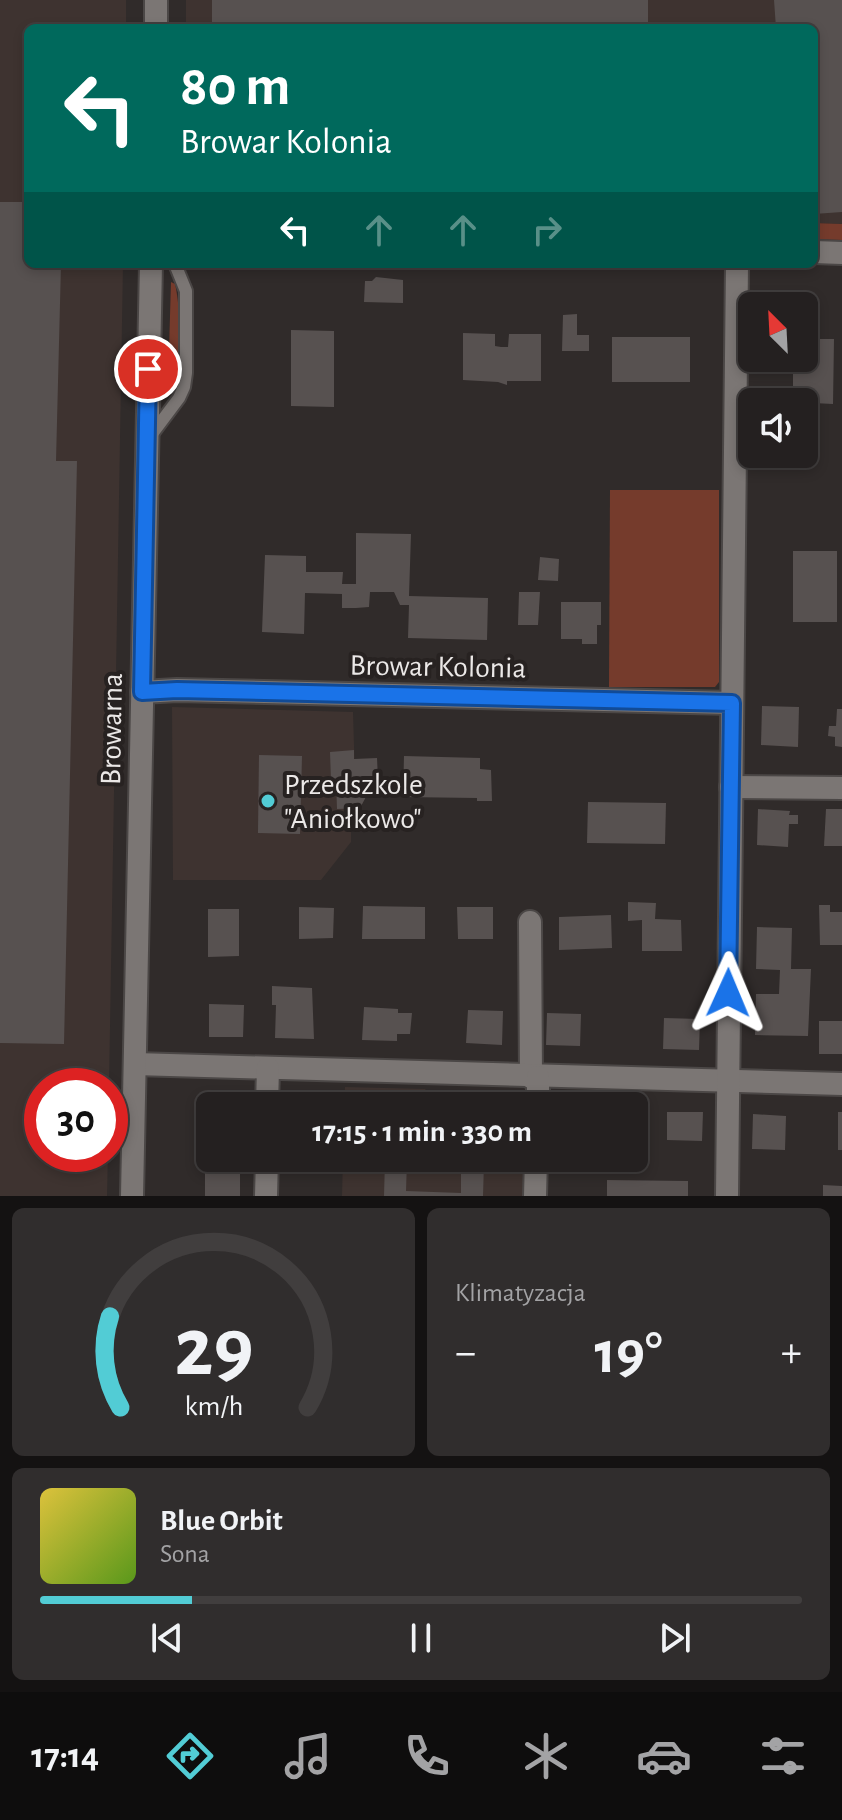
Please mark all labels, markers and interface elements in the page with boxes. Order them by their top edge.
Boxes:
icon: left [48,56,152,160]
text: 80 m [180,59,290,115]
text: Browar Kolonia [180,124,392,160]
icon: left [273,208,317,252]
icon: ahead [357,208,401,252]
icon: ahead [441,208,485,252]
icon: right [525,208,569,252]
north arrow [738,292,818,372]
map controls [738,292,818,468]
pin [114,335,182,403]
icon: arrive [126,347,170,391]
button: sound [738,388,818,468]
street label: Browar Kolonia [349,650,527,684]
street label: Browarna [96,673,128,785]
place label: Przedszkole "Aniołkowo" [284,770,423,834]
marker: Przedszkole "Aniołkowo" [259,792,277,810]
position arrow [686,951,770,1035]
speed limit sign: 30 [24,1068,128,1172]
text: 17:15 · 1 min · 330 m [312,1117,532,1147]
text: Klimatyzacja [455,1280,586,1306]
text: 29 [174,1307,253,1391]
text: 19° [594,1324,663,1384]
text: − [455,1331,476,1375]
text: + [781,1331,802,1375]
text: km/h [184,1392,243,1421]
text: Blue Orbit [160,1506,283,1536]
text: Sona [160,1541,210,1567]
icon: previous [145,1616,189,1660]
icon: pause [399,1616,443,1660]
icon: next [653,1616,697,1660]
icon: directions [162,1728,218,1784]
icon: music [280,1728,336,1784]
icon: phone [399,1728,455,1784]
icon: climate [518,1728,574,1784]
icon: car [636,1728,692,1784]
icon: filters [755,1728,811,1784]
text: 17:14 [31,1738,99,1774]

